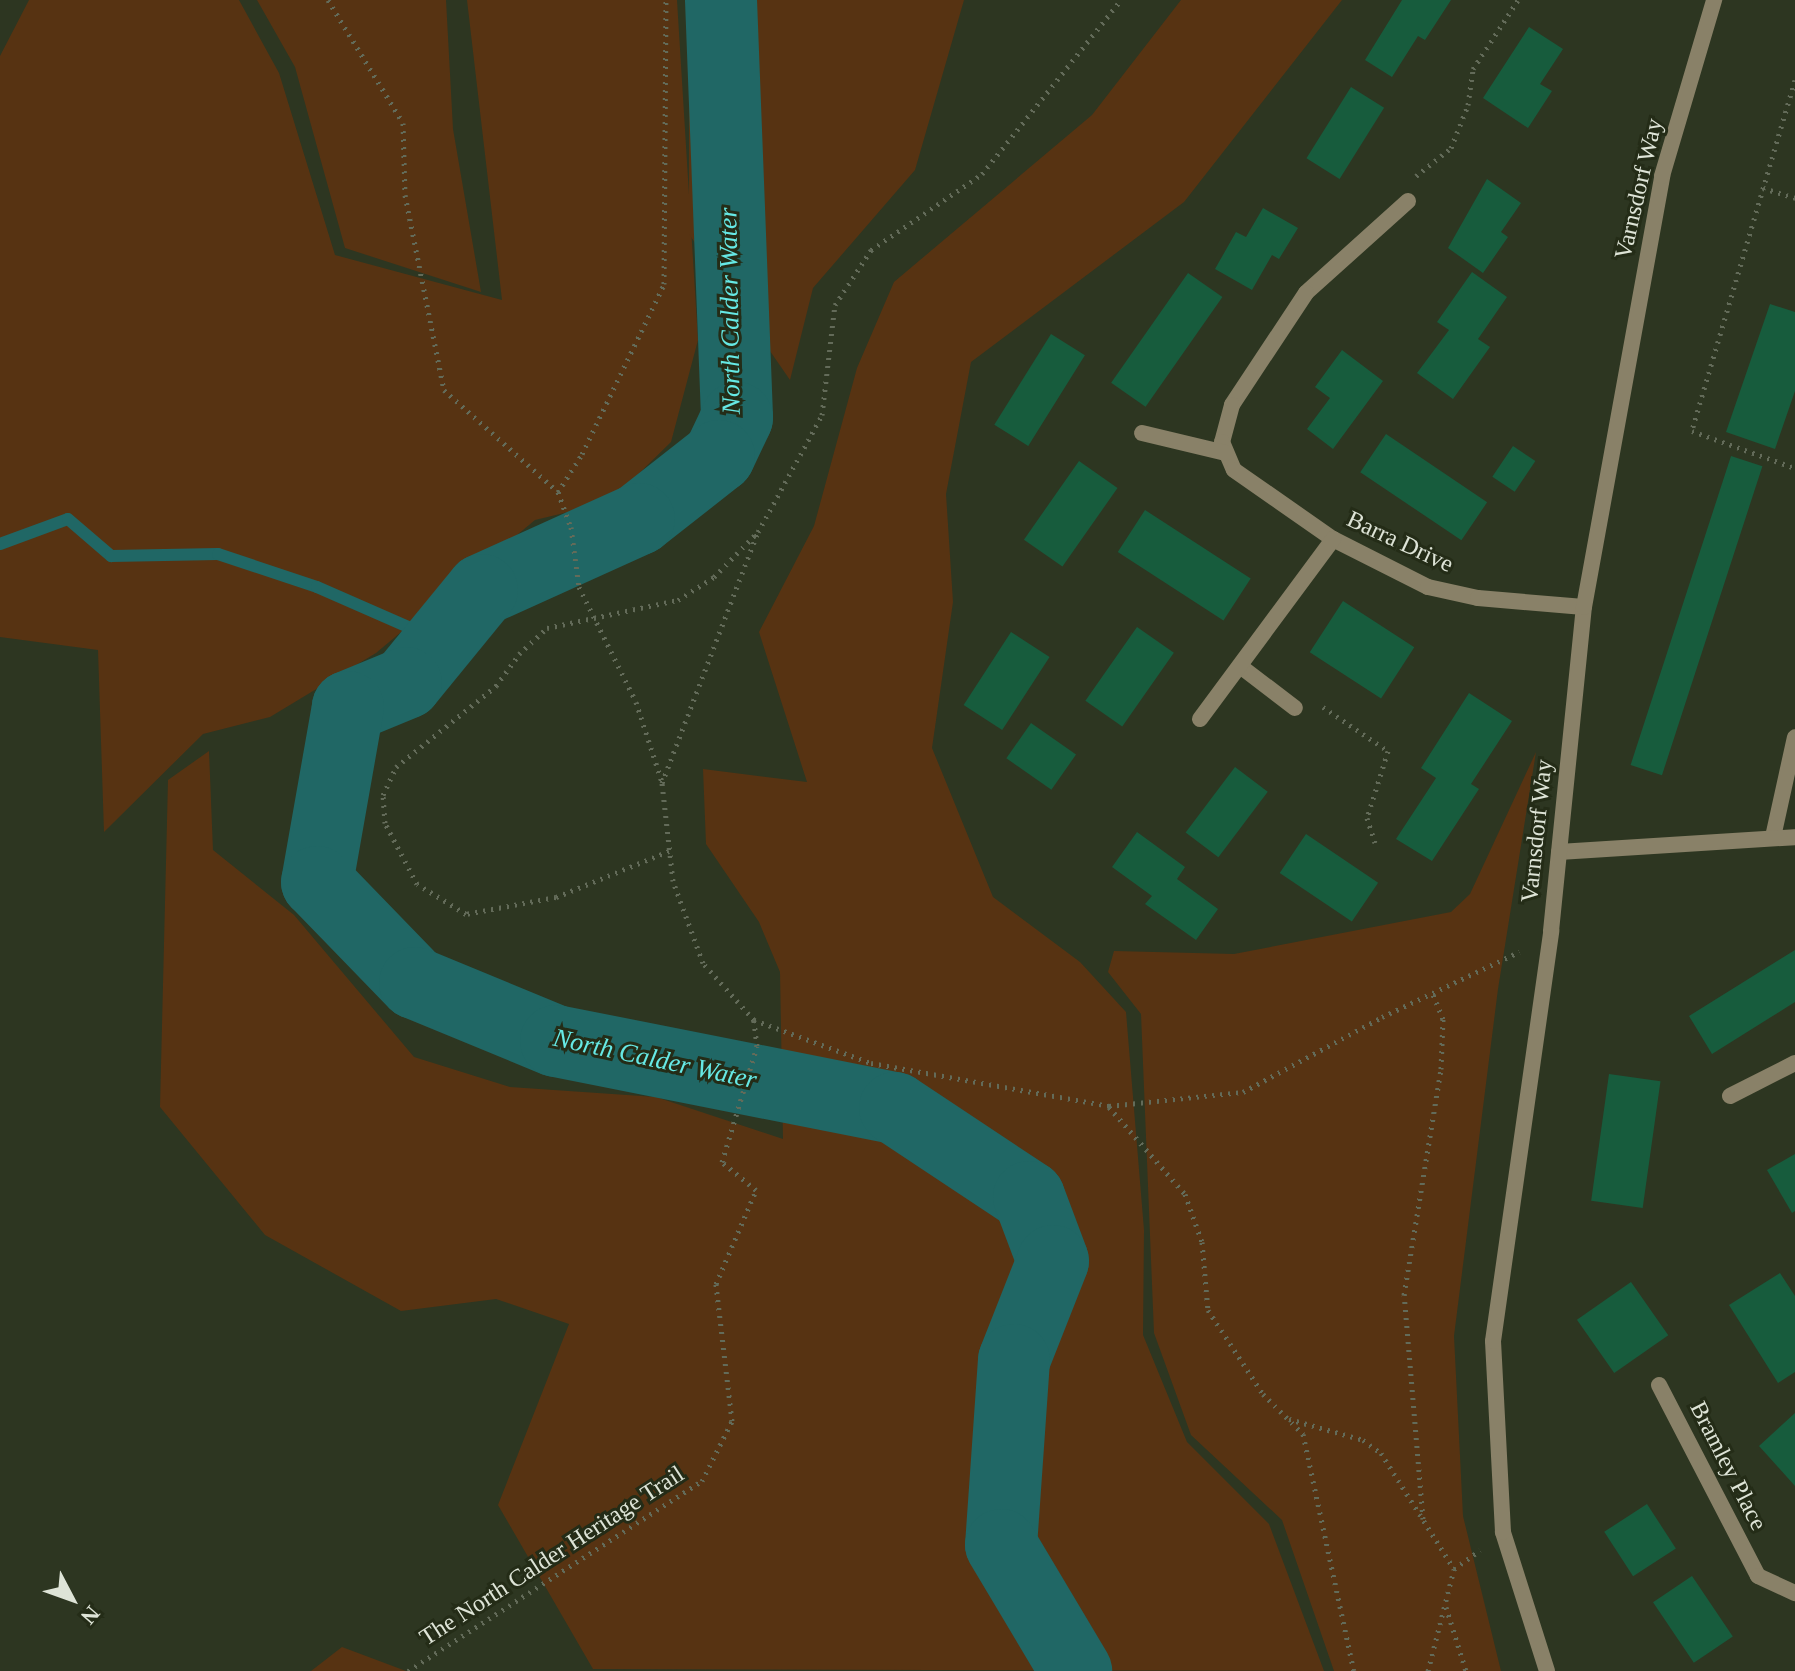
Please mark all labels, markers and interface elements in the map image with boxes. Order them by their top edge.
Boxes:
street label: Varnsdorf Way [1609,116,1669,262]
water label: North Calder Water [713,207,747,415]
street label: Barra Drive [1342,505,1458,579]
street label: Varnsdorf Way [1515,758,1559,904]
water label: North Calder Water [550,1022,760,1096]
street label: Bramley Place [1683,1397,1773,1535]
street label: The North Calder Heritage Trail [414,1460,690,1652]
north arrow [32,1559,112,1639]
text: N [76,1601,105,1629]

